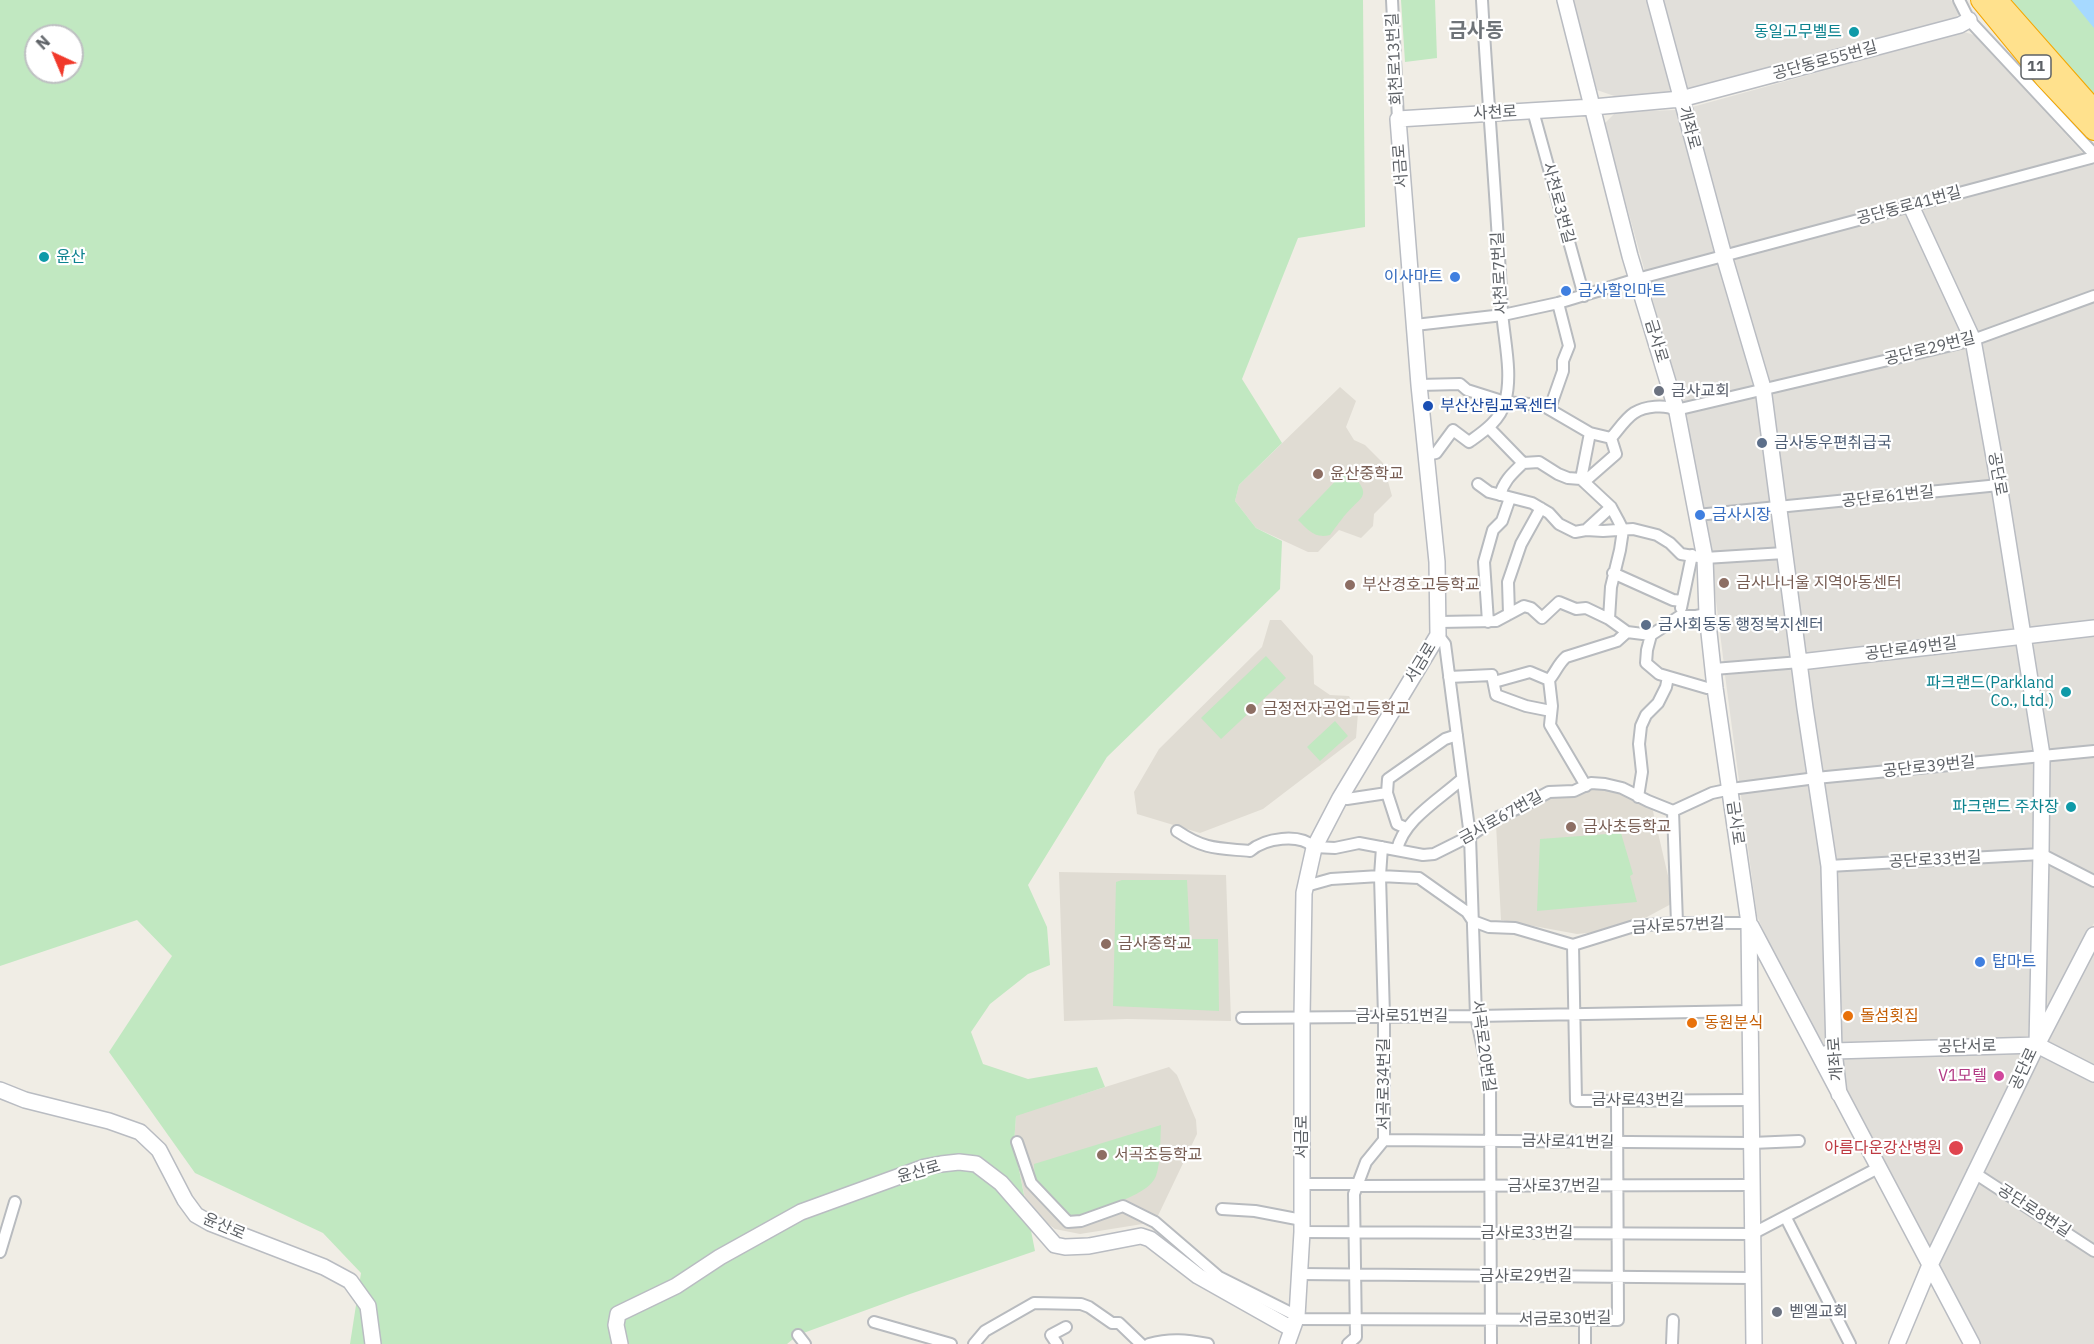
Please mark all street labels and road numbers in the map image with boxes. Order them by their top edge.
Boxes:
street label: 회천로13번길 [1383,12,1407,106]
street label: 공단동로55번길 [1771,38,1879,84]
road number: 11 [2021,55,2051,79]
street label: 사천로 [1472,102,1518,124]
street label: 개좌로 [1674,104,1704,152]
street label: 서금로 [1390,143,1412,189]
street label: 사천로3번길 [1538,160,1578,246]
street label: 공단동로41번길 [1855,183,1963,229]
street label: 사천로7번길 [1488,231,1512,315]
street label: 금사로 [1640,317,1672,365]
street label: 공단로29번길 [1883,328,1977,370]
street label: 공단로 [1984,451,2010,497]
street label: 공단로61번길 [1841,483,1935,511]
street label: 공단로49번길 [1864,634,1958,664]
street label: 서금로 [1401,639,1441,687]
street label: 공단로39번길 [1882,753,1976,781]
street label: 금사로67번길 [1456,787,1546,849]
street label: 금사로 [1722,800,1748,846]
street label: 공단로33번길 [1888,848,1982,872]
street label: 금사로57번길 [1631,914,1725,938]
street label: 서곡로20번길 [1467,999,1499,1093]
street label: 금사로51번길 [1356,1006,1448,1026]
street label: 개좌로 [1825,1036,1847,1082]
street label: 공단서로 [1937,1037,1997,1057]
street label: 서곡로34번길 [1374,1038,1394,1130]
street label: 공단로 [2006,1045,2042,1093]
street label: 금사로43번길 [1592,1090,1684,1110]
street label: 서금로 [1292,1115,1312,1159]
street label: 금사로41번길 [1521,1132,1615,1152]
street label: 윤산로 [895,1157,943,1187]
street label: 금사로37번길 [1508,1176,1600,1196]
street label: 공단로8번길 [1994,1180,2074,1242]
street label: 윤산로 [200,1210,248,1244]
street label: 금사로33번길 [1481,1223,1573,1243]
street label: 금사로29번길 [1480,1266,1572,1286]
street label: 서금로30번길 [1518,1309,1612,1329]

